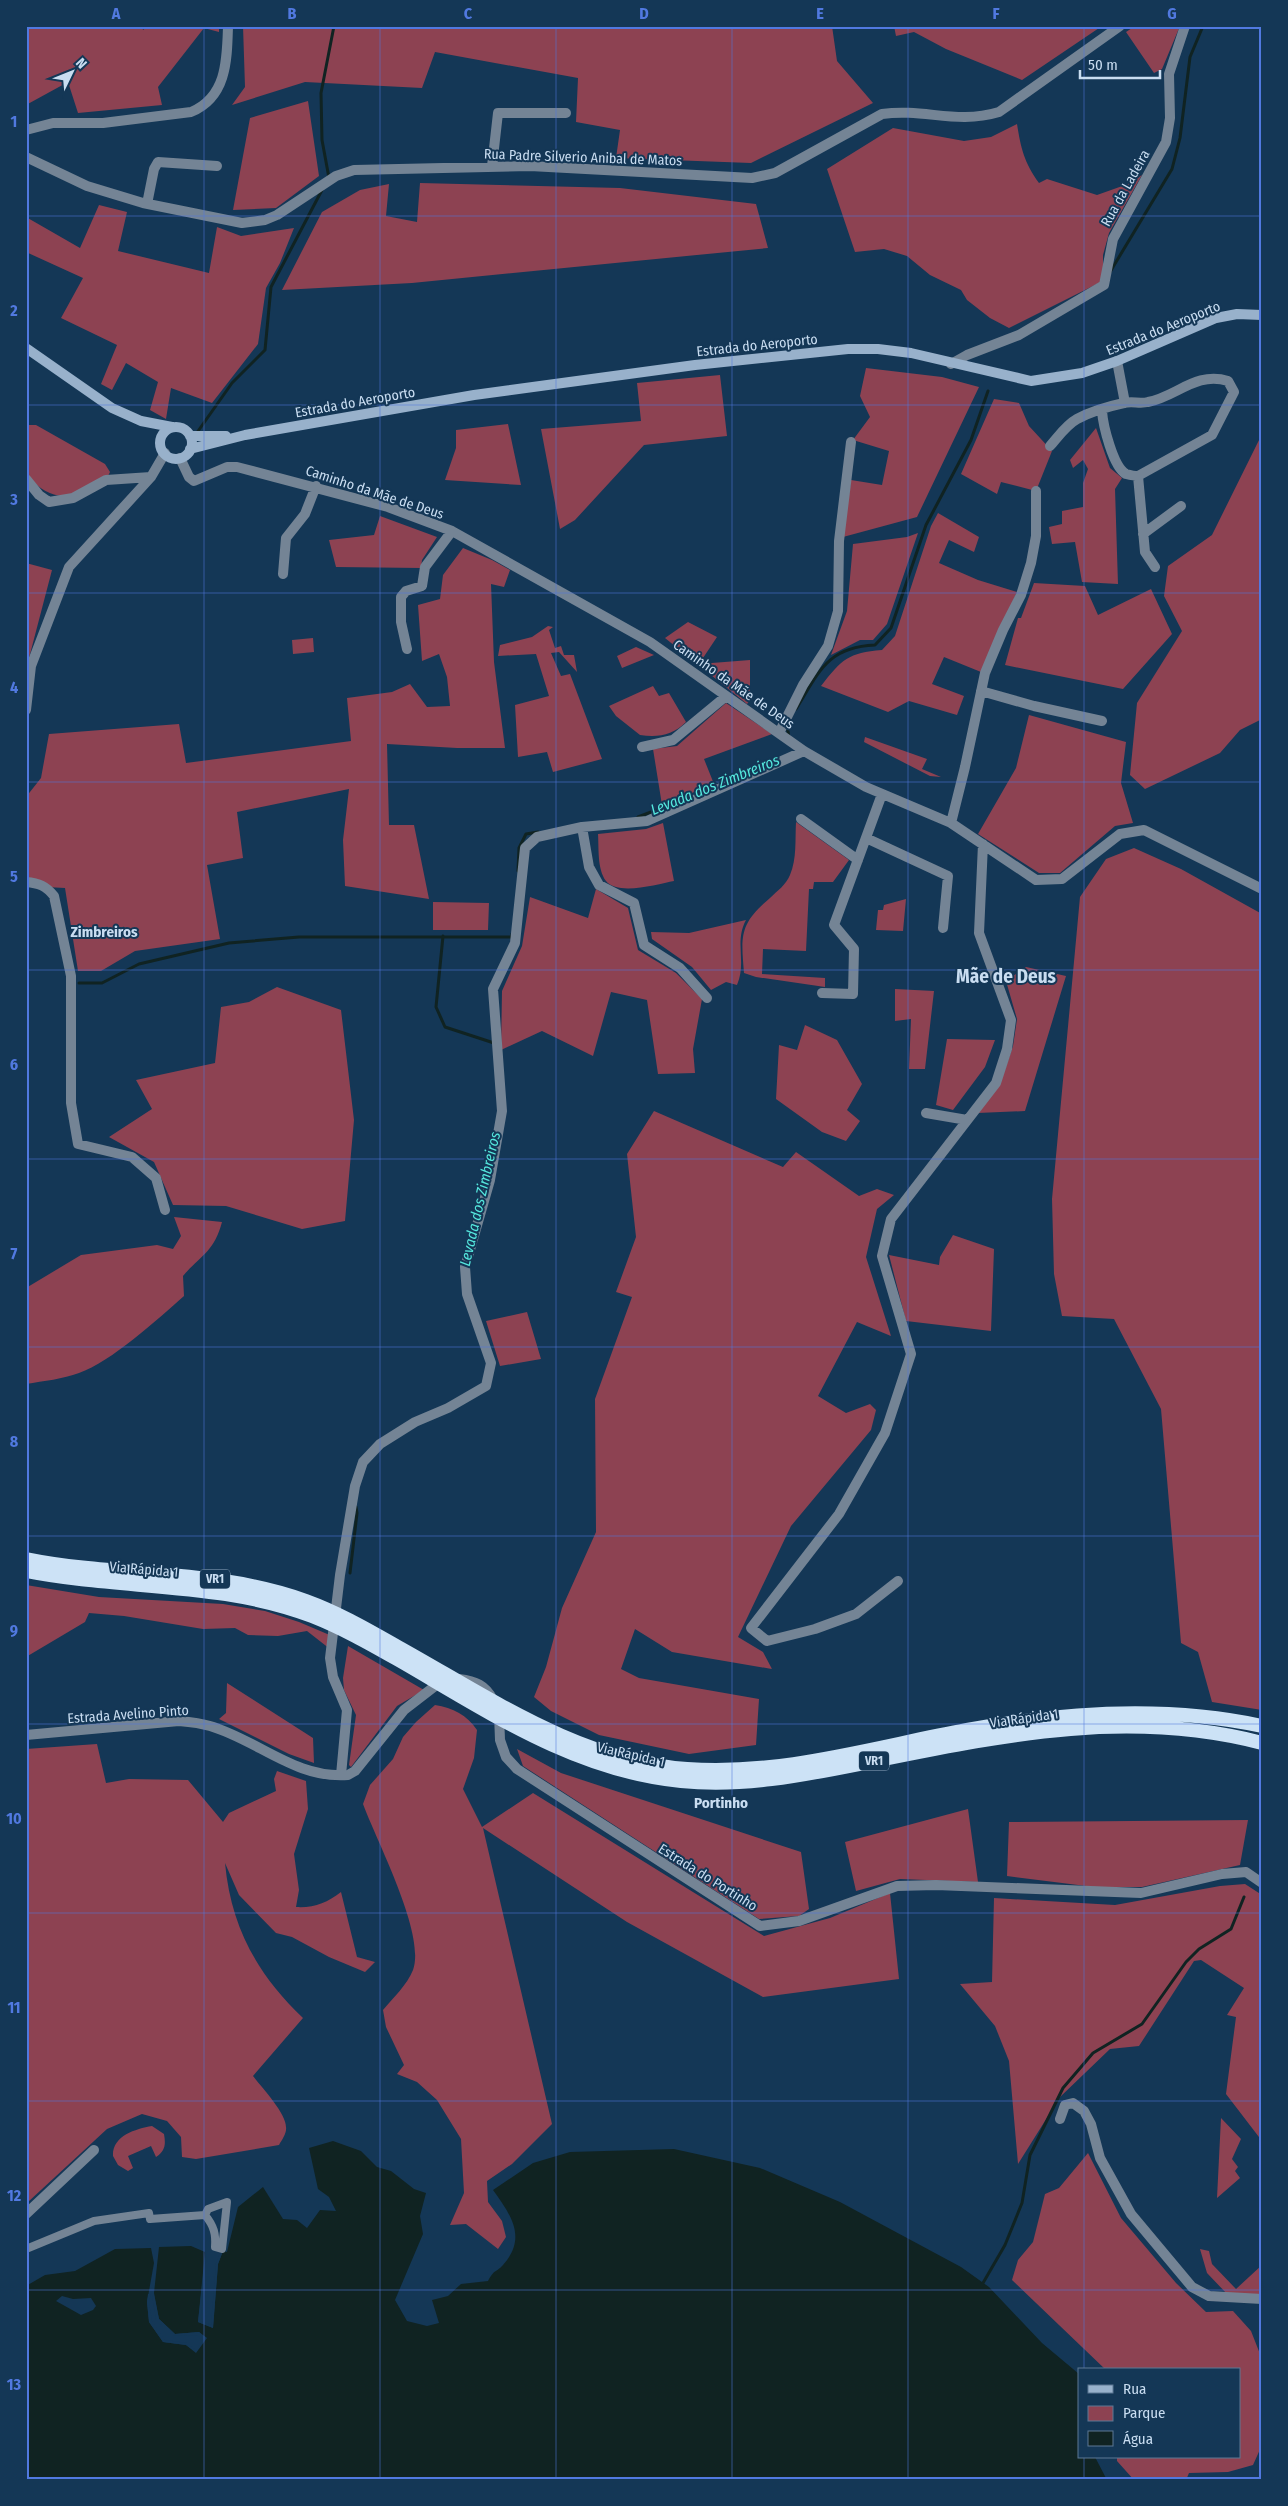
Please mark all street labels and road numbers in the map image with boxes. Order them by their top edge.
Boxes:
street label: Rua Padre Silverio Anibal de Matos [484,146,682,169]
street label: Rua da Ladeira [1097,147,1154,230]
street label: Estrada do Aeroporto [1104,298,1223,359]
street label: Estrada do Aeroporto [696,331,818,360]
street label: Estrada do Aeroporto [294,384,417,421]
street label: Caminho da Mãe de Deus [304,462,446,523]
street label: Caminho da Mãe de Deus [670,636,798,733]
street label: Via Rápida 1 [109,1558,179,1581]
road number: VR1 [200,1570,230,1588]
street label: Estrada Avelino Pinto [67,1702,189,1727]
street label: Via Rápida 1 [989,1705,1060,1732]
street label: Via Rápida 1 [595,1738,667,1771]
road number: VR1 [859,1752,889,1770]
street label: Estrada do Portinho [655,1840,760,1915]

